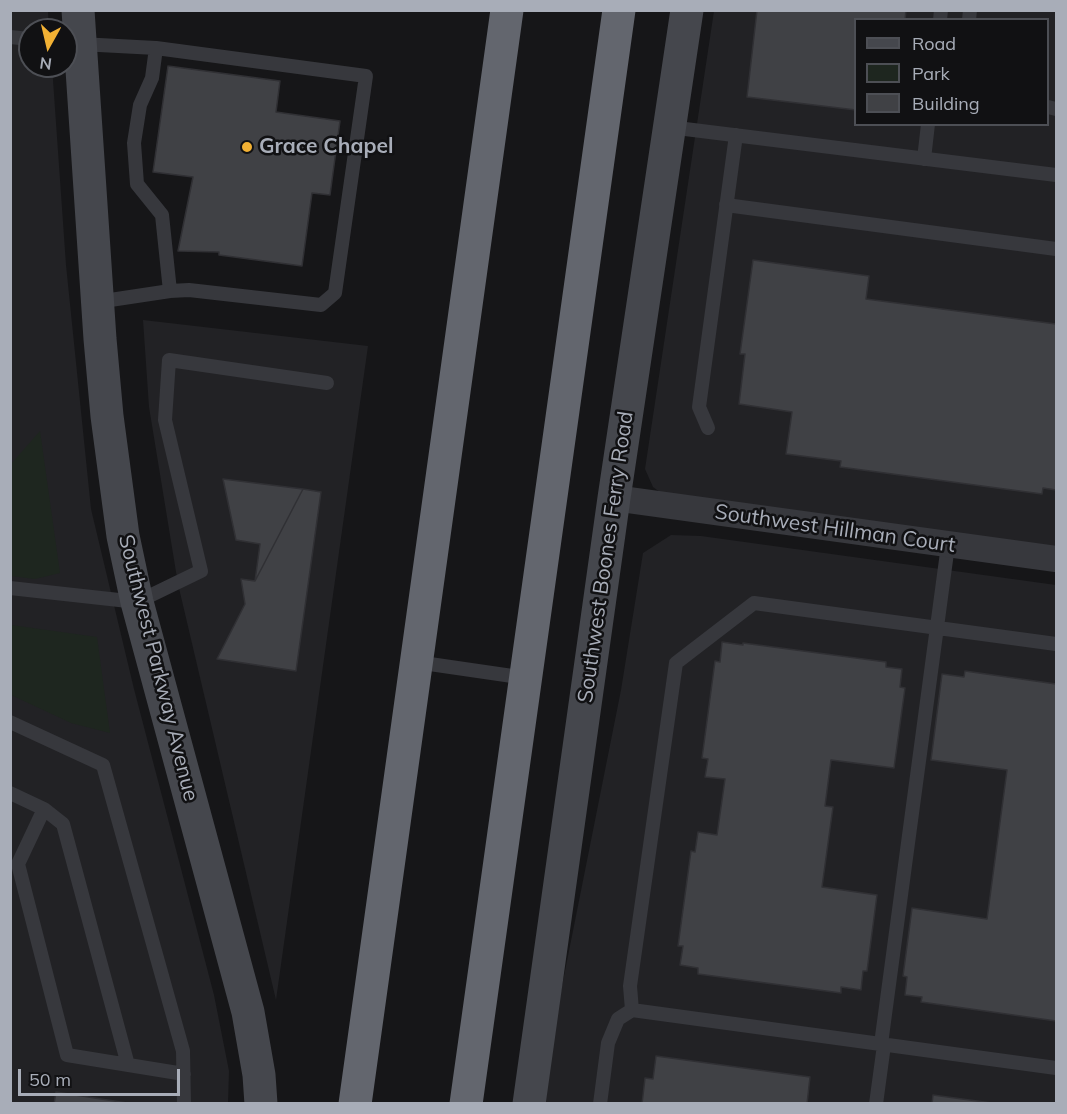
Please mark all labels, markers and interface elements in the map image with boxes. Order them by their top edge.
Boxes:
north arrow [18,18,78,78]
legend [854,18,1049,126]
text: Road [912,32,956,55]
text: N [38,53,53,75]
text: Park [912,62,950,85]
text: Building [912,92,980,115]
place label: Grace Chapel [259,134,393,160]
marker: Grace Chapel [240,140,254,154]
street label: Southwest Boones Ferry Road [573,410,639,704]
street label: Southwest Hillman Court [713,500,957,558]
street label: Southwest Parkway Avenue [113,532,203,804]
scale bar [21,1057,183,1095]
text: 50 m [29,1068,71,1091]

